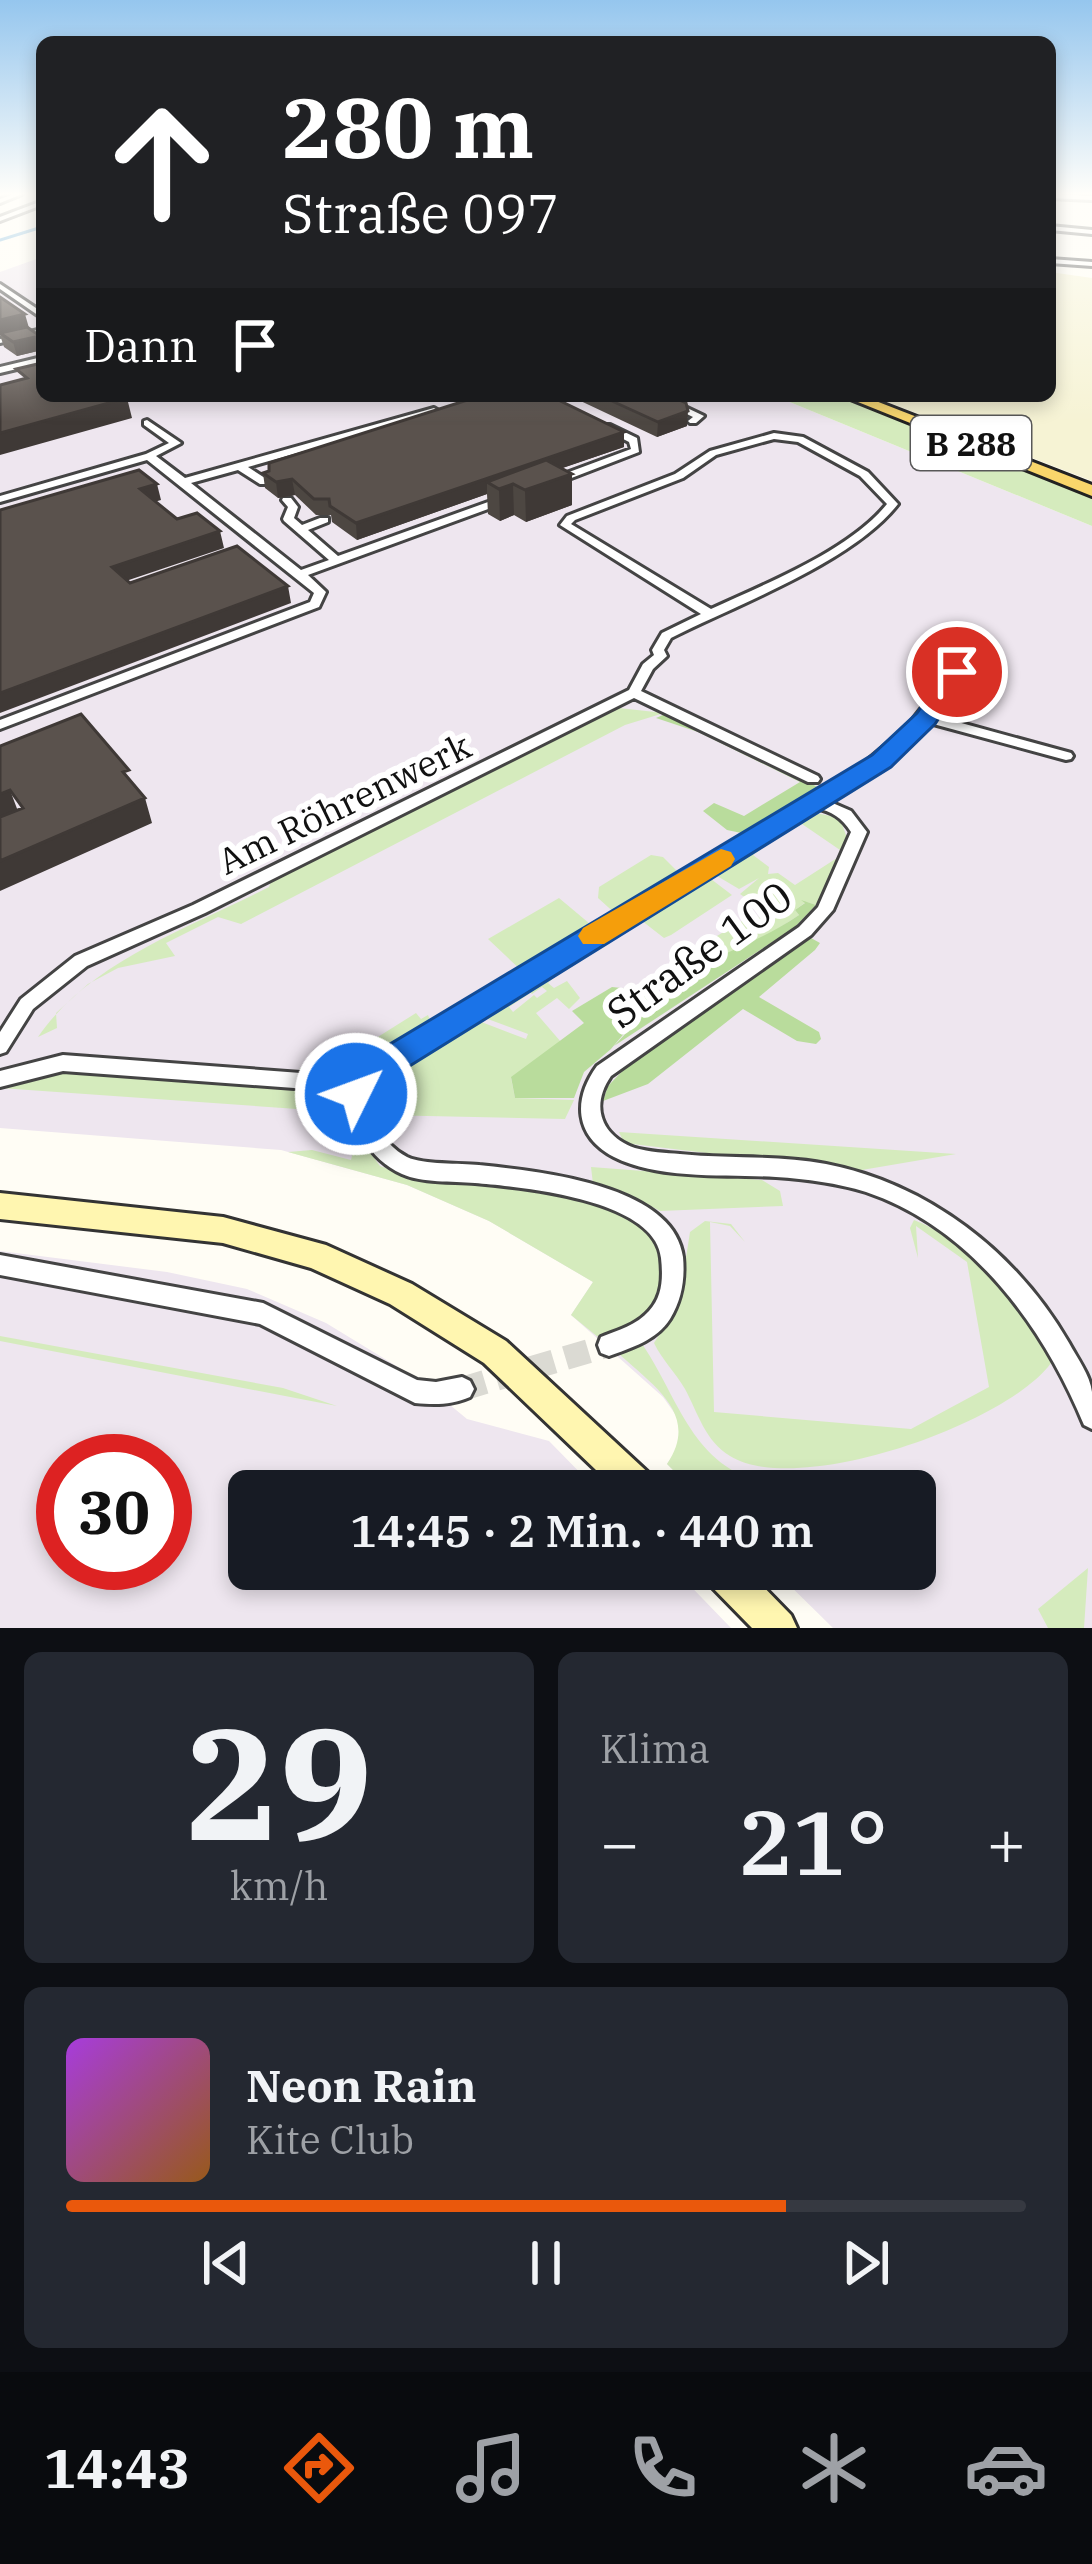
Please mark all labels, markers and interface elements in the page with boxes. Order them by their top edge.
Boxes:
text: 280 m [282,72,534,181]
icon: ahead [84,84,240,240]
text: Straße 097 [282,178,560,248]
icon: arrive [222,312,288,378]
text: Dann [84,316,198,374]
road number: B 288 [911,416,1031,470]
pin [906,621,1008,723]
icon: arrive [924,639,990,705]
street label: Am Röhrenwerk [210,721,478,885]
street label: Straße 100 [596,868,802,1040]
position arrow [293,1031,419,1157]
speed limit sign: 30 [36,1434,192,1590]
text: 14:45 · 2 Min. · 440 m [350,1501,814,1559]
text: 29 [185,1680,373,1883]
text: Klima [600,1723,710,1774]
text: 21° [738,1783,888,1900]
text: − [600,1799,640,1885]
text: + [986,1799,1026,1885]
text: km/h [230,1860,328,1911]
text: Neon Rain [246,2056,476,2114]
text: Kite Club [246,2114,414,2165]
icon: previous [193,2230,259,2296]
icon: pause [513,2230,579,2296]
icon: next [833,2230,899,2296]
icon: directions [277,2426,361,2510]
icon: music [449,2426,533,2510]
icon: phone [621,2426,705,2510]
icon: climate [792,2426,876,2510]
icon: car [964,2426,1048,2510]
text: 14:43 [44,2433,190,2503]

